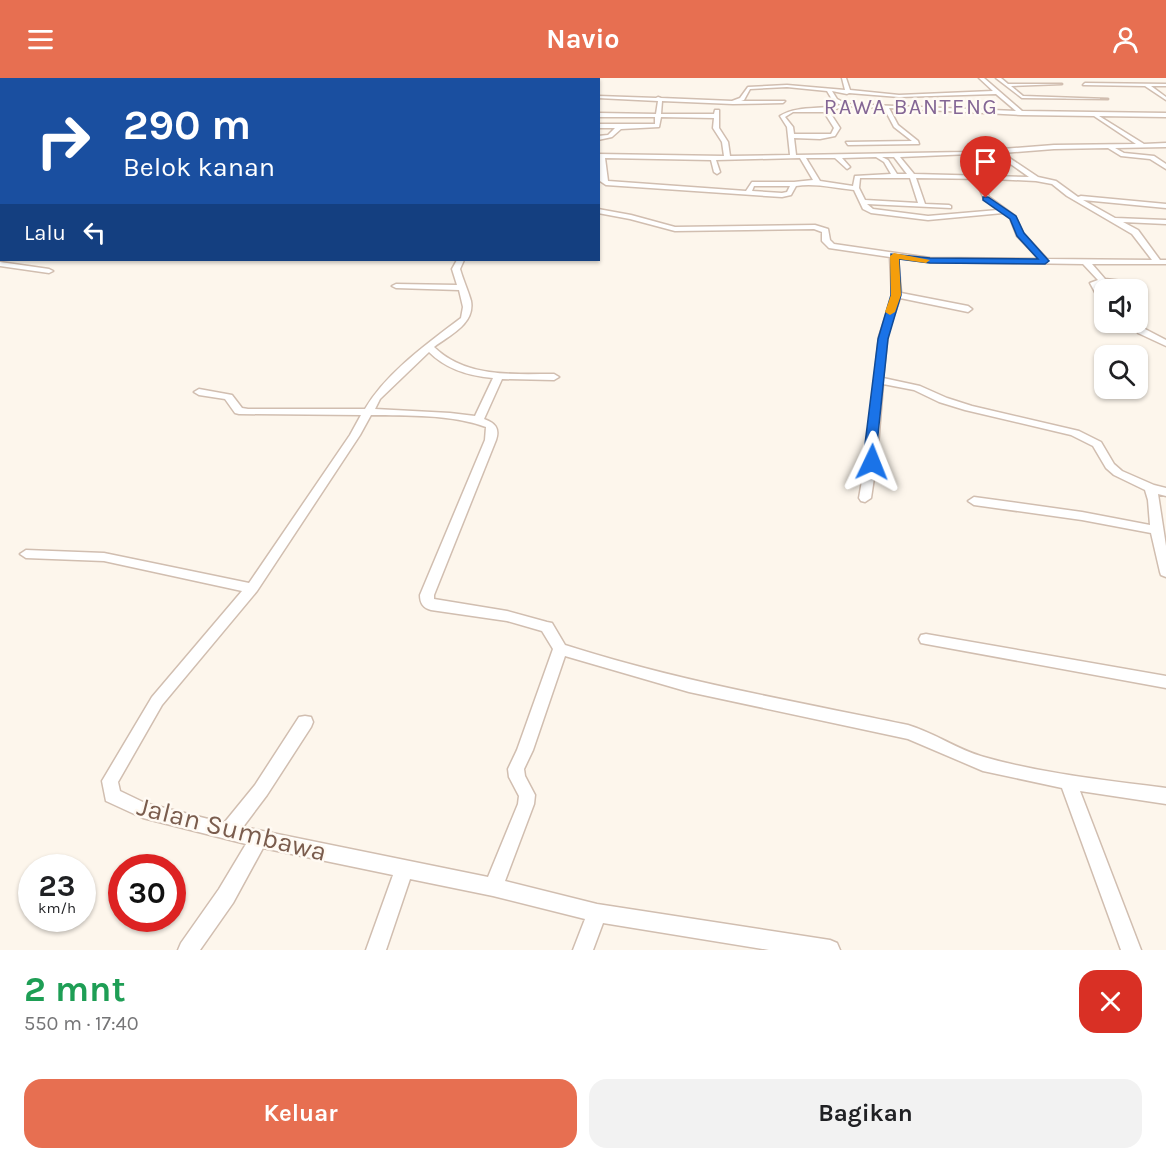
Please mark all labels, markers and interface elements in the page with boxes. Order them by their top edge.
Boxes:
icon: menu [24,23,57,56]
text: Navio [546,23,620,55]
icon: person [1109,23,1142,56]
district label: RAWA BANTENG [824,94,998,120]
text: 290 m [123,100,251,150]
icon: right [24,102,102,180]
pin [960,136,1011,198]
icon: arrive [969,145,1002,178]
text: Belok kanan [123,151,275,183]
icon: left [78,216,111,249]
text: Lalu [24,220,66,246]
map controls [1094,279,1148,399]
button: sound [1094,279,1148,333]
button: search [1094,345,1148,399]
position arrow [840,430,904,494]
street label: Jalan Sumbawa [134,790,330,868]
speed limit sign: 30 [108,854,186,932]
text: 23 [39,868,75,904]
text: km/h [38,899,76,917]
text: 2 mnt [24,968,126,1010]
button: close [1079,970,1142,1033]
text: 550 m · 17:40 [24,1012,139,1035]
button: Keluar [24,1079,577,1148]
button: Bagikan [589,1079,1142,1148]

